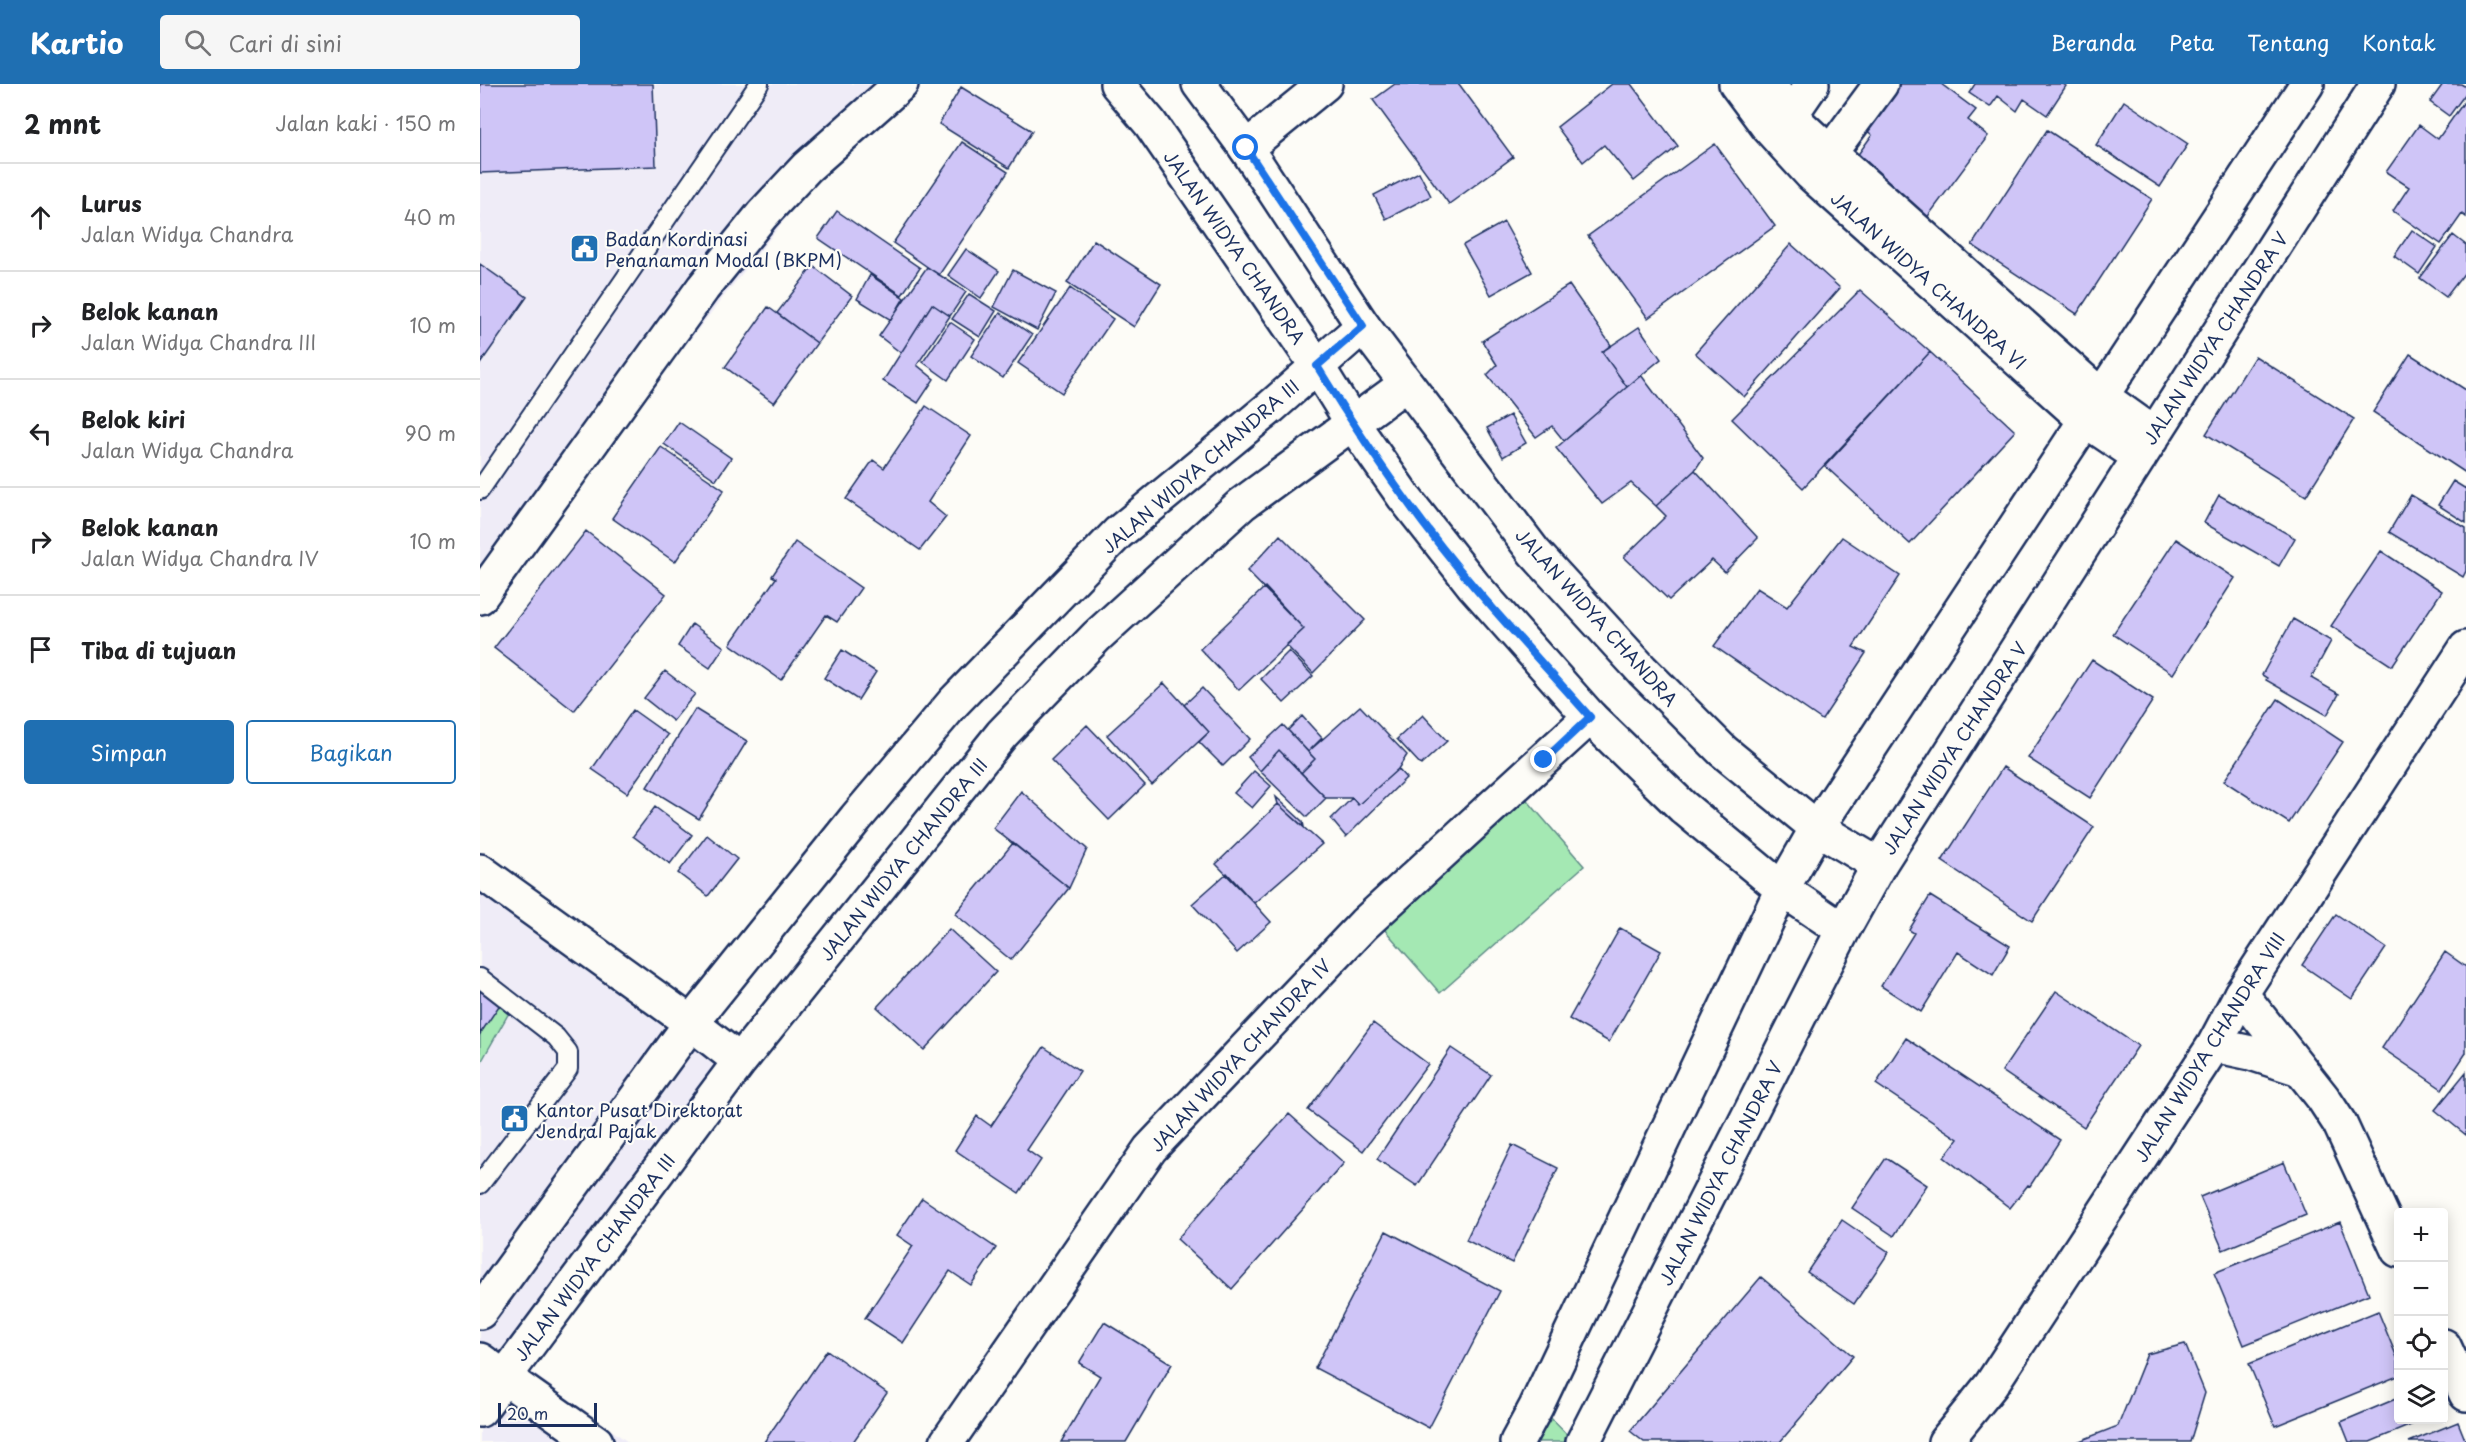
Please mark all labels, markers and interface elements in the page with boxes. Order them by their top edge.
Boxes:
search box [160,15,580,69]
text: Kartio [30,21,124,64]
icon: search [181,26,214,59]
text: Cari di sini [229,26,342,59]
text: Beranda [2051,26,2136,58]
text: Peta [2169,26,2214,58]
text: Tentang [2247,26,2329,58]
text: Kontak [2362,26,2436,58]
text: 2 mnt [24,104,101,143]
text: Jalan kaki · 150 m [275,108,456,138]
route start [1232,134,1258,160]
street label: JALAN WIDYA CHANDRA [1158,145,1312,349]
street label: JALAN WIDYA CHANDRA VI [1825,185,2033,375]
text: Lurus [81,186,142,219]
icon: ahead [24,201,57,234]
text: 40 m [404,202,456,232]
text: Jalan Widya Chandra [81,219,293,249]
place label: Badan Kordinasi Penanaman Modal (BKPM) [605,225,842,273]
street label: JALAN WIDYA CHANDRA V [2136,226,2294,450]
public building icon: Badan Kordinasi Penanaman Modal (BKPM) [568,232,600,264]
text: Belok kanan [81,294,218,327]
icon: right [24,309,57,342]
text: 10 m [409,310,456,340]
text: Jalan Widya Chandra III [81,327,316,357]
street label: JALAN WIDYA CHANDRA III [1095,372,1305,560]
text: Belok kiri [81,402,185,435]
icon: left [24,417,57,450]
text: 90 m [405,418,456,448]
text: Jalan Widya Chandra [81,435,293,465]
text: Belok kanan [81,510,218,543]
street label: JALAN WIDYA CHANDRA [1510,522,1684,712]
icon: right [24,525,57,558]
text: 10 m [409,526,456,556]
text: Jalan Widya Chandra IV [81,543,319,573]
icon: arrive [24,633,57,666]
text: Tiba di tujuan [81,633,236,666]
street label: JALAN WIDYA CHANDRA V [1875,636,2033,860]
button: Simpan [24,720,234,784]
button: Bagikan [246,720,456,784]
route end [1530,746,1556,772]
street label: JALAN WIDYA CHANDRA III [813,752,993,966]
street label: JALAN WIDYA CHANDRA VIII [2127,927,2291,1167]
street label: JALAN WIDYA CHANDRA IV [1143,952,1337,1158]
street label: JALAN WIDYA CHANDRA V [1651,1056,1789,1290]
place label: Kantor Pusat Direktorat Jendral Pajak [536,1096,743,1144]
public building icon: Kantor Pusat Direktorat Jendral Pajak [499,1103,531,1135]
street label: JALAN WIDYA CHANDRA III [507,1147,681,1367]
map controls [2394,1208,2448,1424]
button: + [2394,1208,2448,1262]
button: − [2394,1262,2448,1316]
button: locate [2394,1316,2448,1370]
button: layers [2394,1370,2448,1424]
scale bar [498,1400,597,1428]
text: 20 m [507,1401,548,1425]

